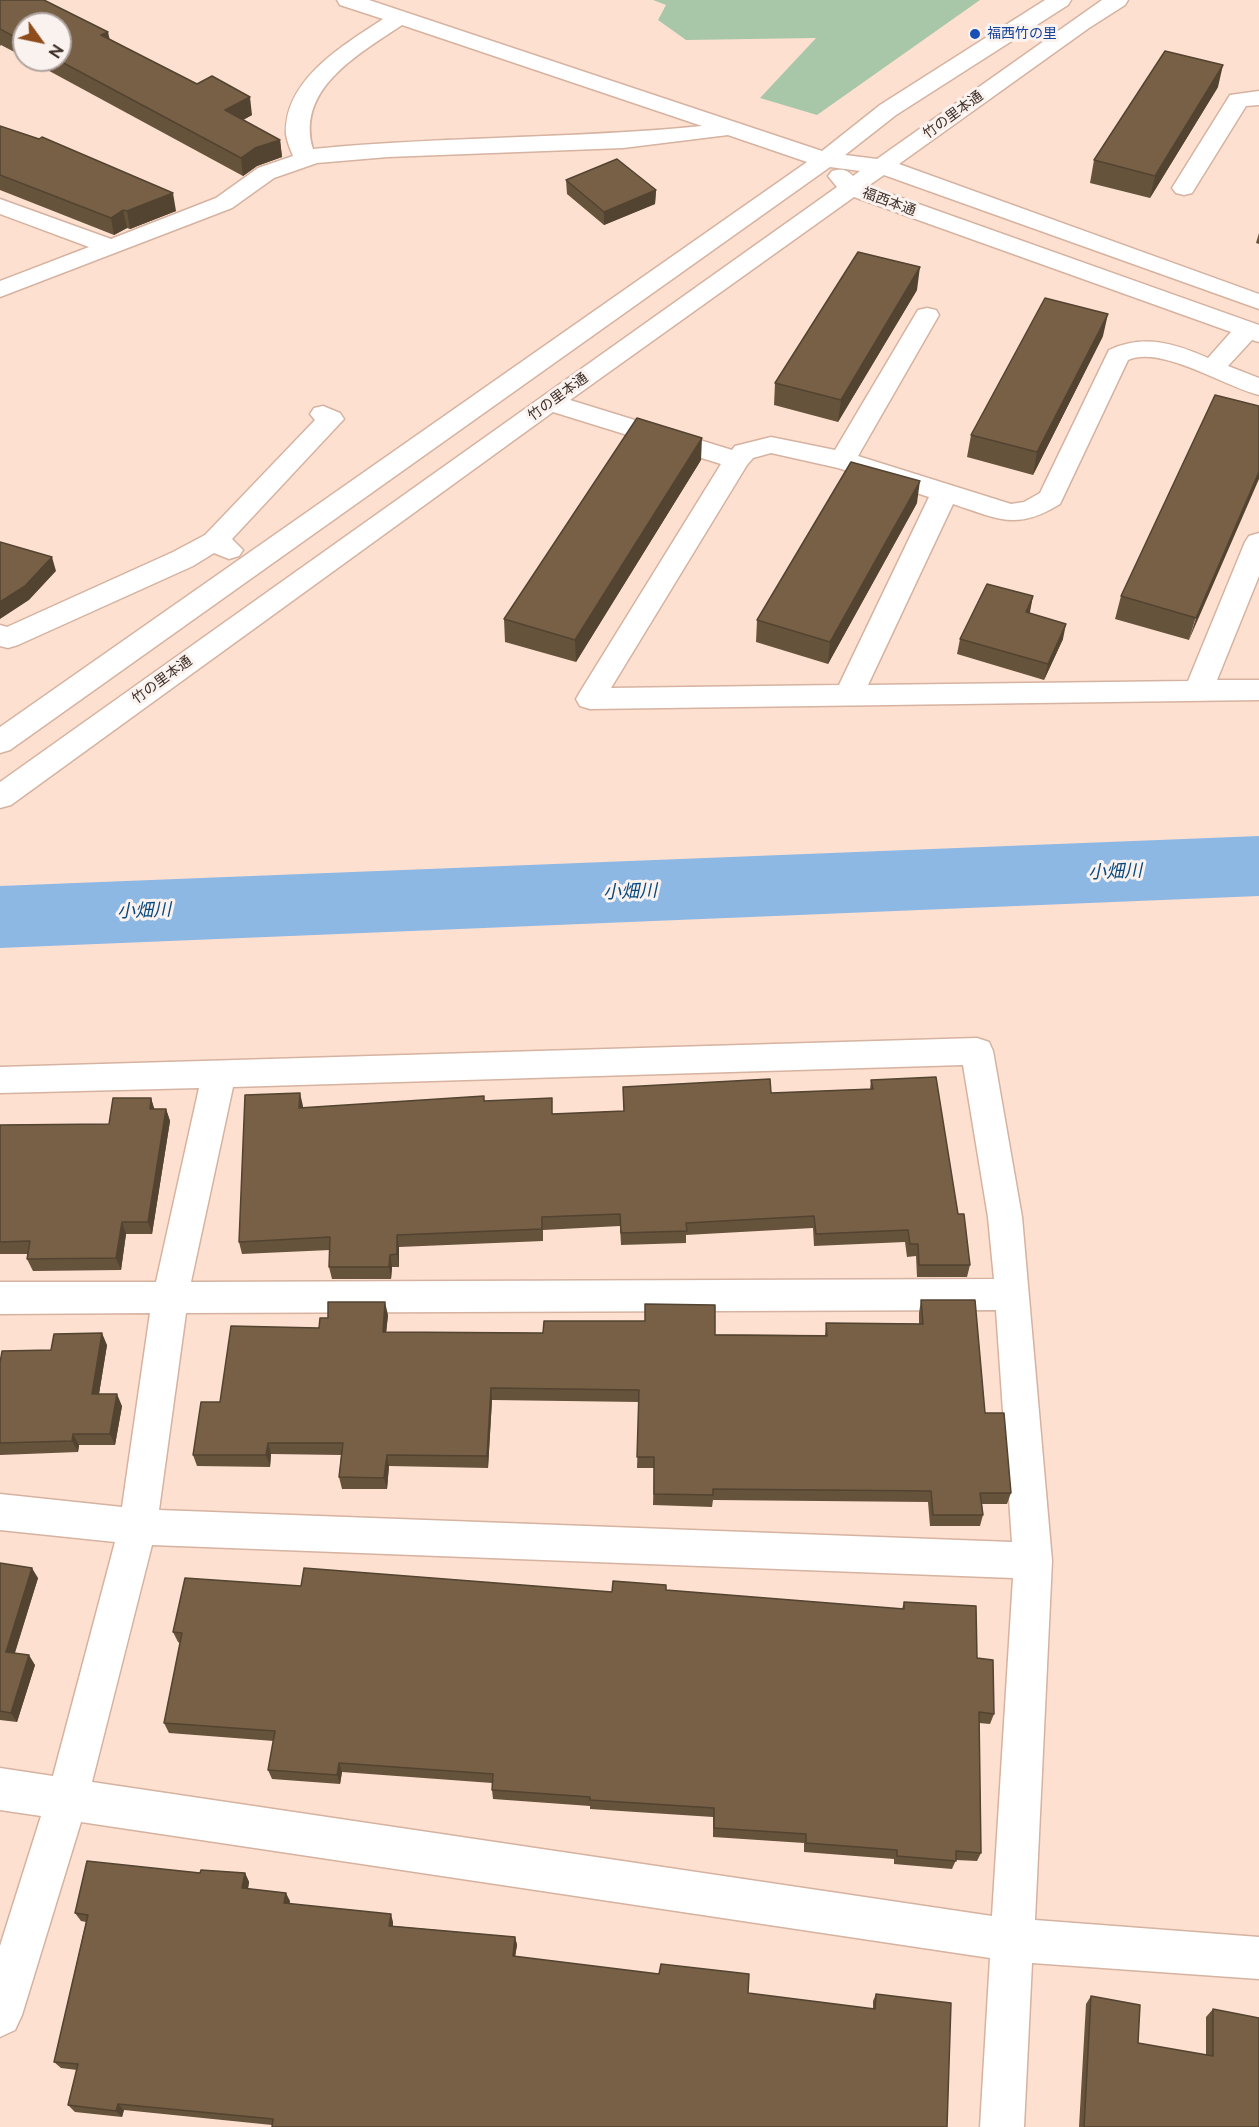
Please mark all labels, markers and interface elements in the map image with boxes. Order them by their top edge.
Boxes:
north arrow [12,12,72,72]
place label: 福西竹の里 [987,26,1057,42]
marker: 福西竹の里 [968,27,982,41]
text: N [45,41,67,61]
street label: 竹の里本通 [920,88,986,142]
street label: 福西本通 [860,185,918,219]
street label: 竹の里本通 [525,370,591,424]
street label: 竹の里本通 [129,653,195,707]
water label: 小畑川 [1088,860,1142,884]
water label: 小畑川 [603,880,657,904]
water label: 小畑川 [117,899,171,923]

